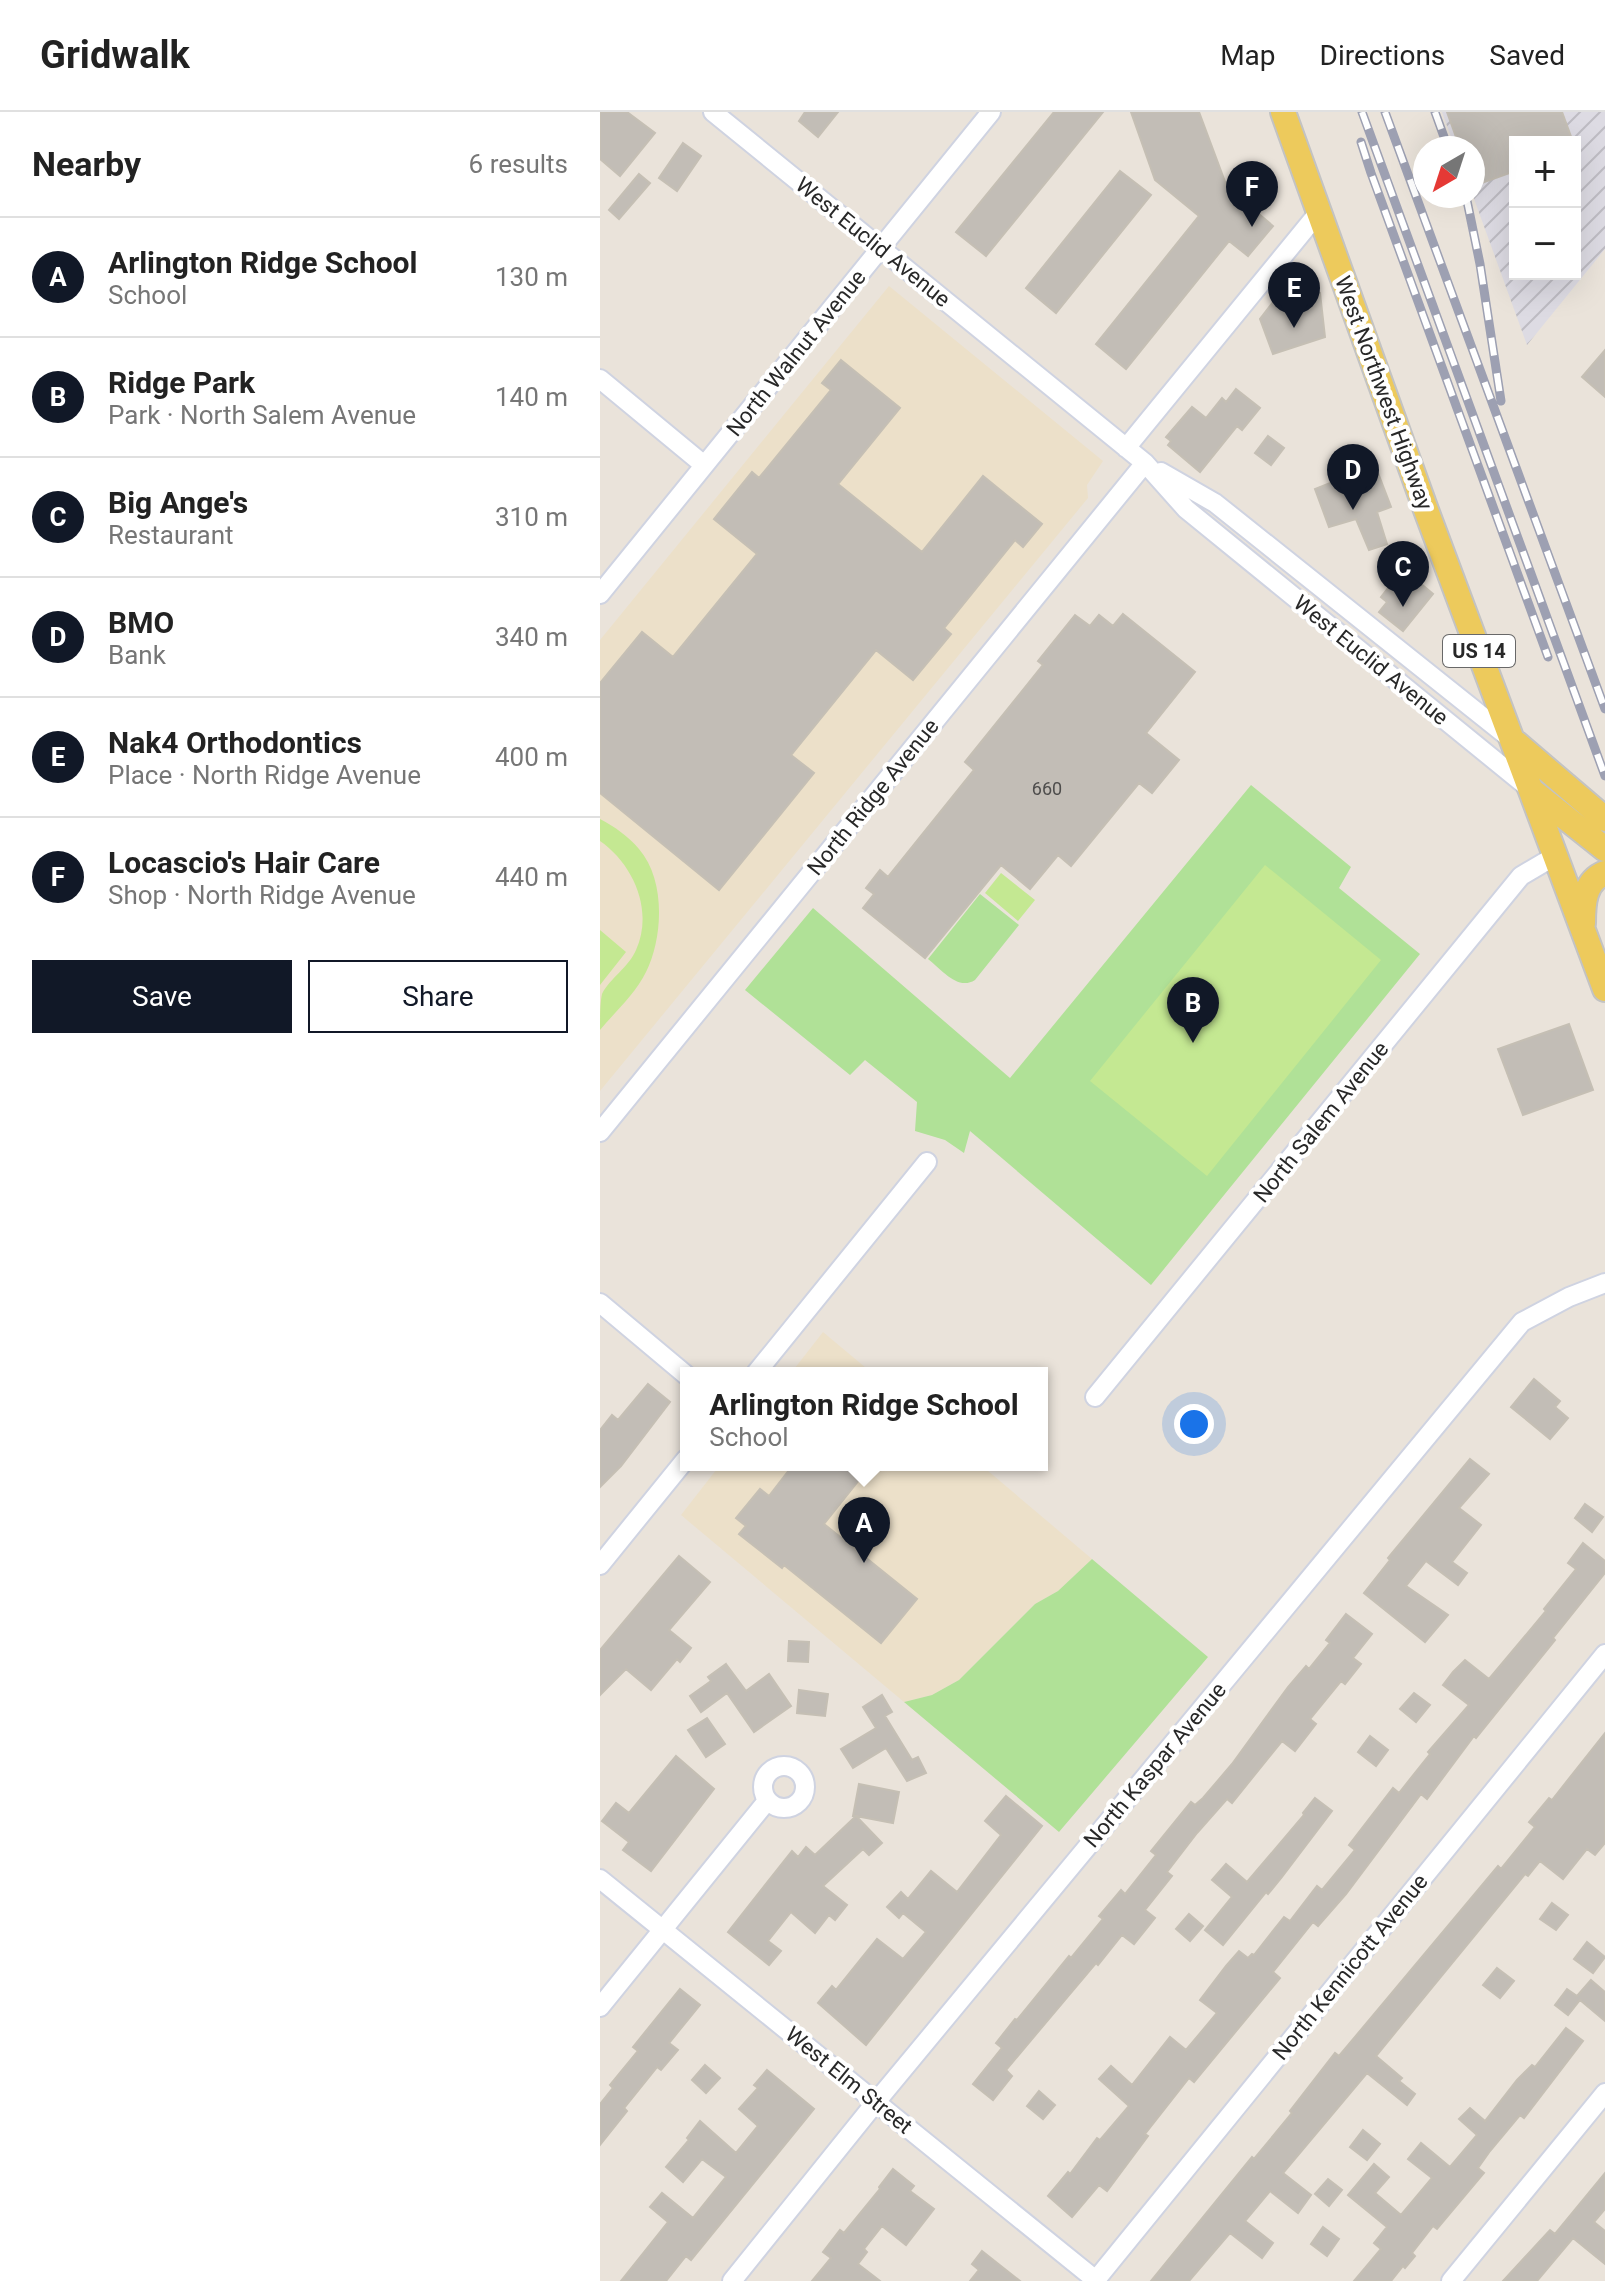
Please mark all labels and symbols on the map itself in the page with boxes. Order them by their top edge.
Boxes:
north arrow [1413,136,1485,208]
pin: F [1226,161,1278,227]
street label: West Euclid Avenue [791,172,955,312]
pin: E [1268,262,1320,328]
street label: North Walnut Avenue [721,265,871,441]
street label: West Northwest Highway [1330,273,1438,514]
pin: D [1327,444,1379,510]
pin: C [1377,541,1429,607]
street label: West Euclid Avenue [1289,590,1453,730]
road number: US 14 [1443,635,1515,667]
street label: North Ridge Avenue [802,714,944,880]
house number: 660 [1032,778,1062,799]
pin: B [1167,977,1219,1043]
street label: North Salem Avenue [1248,1037,1394,1207]
your location [1174,1404,1214,1444]
pin: A [838,1497,890,1563]
street label: North Kaspar Avenue [1079,1678,1231,1852]
street label: North Kennicott Avenue [1267,1869,1433,2065]
street label: West Elm Street [781,2021,917,2139]

